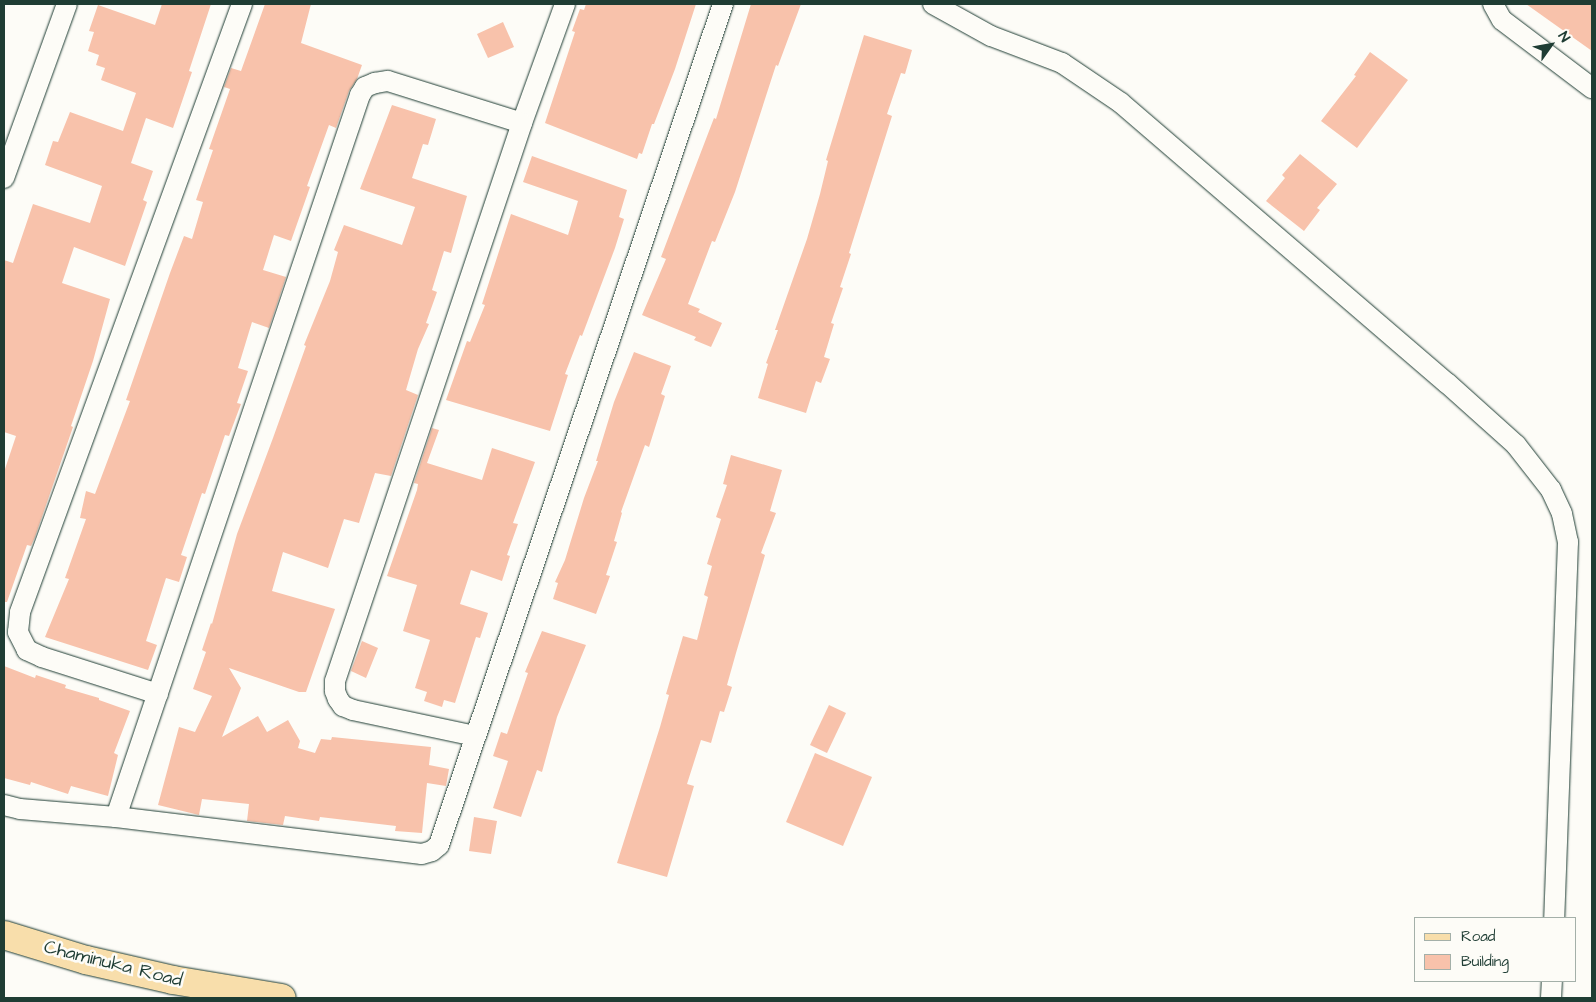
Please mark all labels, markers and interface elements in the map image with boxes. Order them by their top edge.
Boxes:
north arrow [1526,20,1576,70]
text: N [1553,28,1575,46]
legend [1414,917,1576,982]
text: Road [1461,926,1495,947]
street label: Chaminuka Road [41,936,185,992]
text: Building [1461,951,1509,972]

